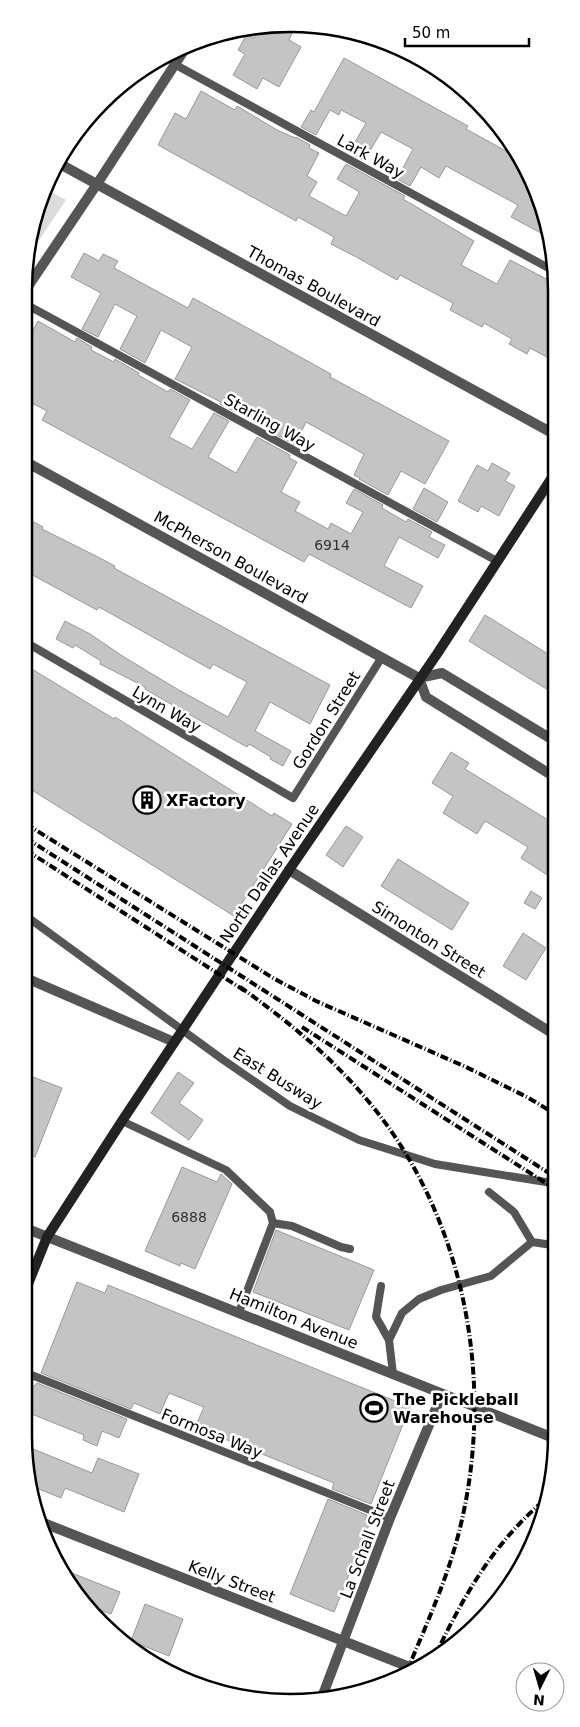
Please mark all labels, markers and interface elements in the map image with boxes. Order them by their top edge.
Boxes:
scale bar [405,15,529,47]
text: 50 m [412,24,450,42]
street label: Lark Way [334,130,408,183]
street label: Thomas Boulevard [243,241,384,331]
street label: Starling Way [221,390,319,455]
street label: McPherson Boulevard [150,507,311,608]
house number: 6914 [314,537,350,553]
street label: Gordon Street [289,668,364,773]
street label: Lynn Way [129,682,205,737]
building icon: XFactory [132,785,162,815]
place label: XFactory [166,791,246,810]
street label: North Dallas Avenue [216,800,323,946]
street label: Simonton Street [369,897,489,982]
street label: East Busway [230,1043,326,1113]
house number: 6888 [171,1209,207,1225]
street label: Hamilton Avenue [227,1284,361,1353]
place label: The Pickleball Warehouse [393,1390,519,1427]
sports icon: The Pickleball Warehouse [359,1393,389,1423]
street label: Formosa Way [158,1405,265,1462]
street label: La Schall Street [336,1477,399,1601]
street label: Kelly Street [186,1556,278,1607]
north arrow [515,1662,565,1712]
text: N [532,1691,545,1708]

